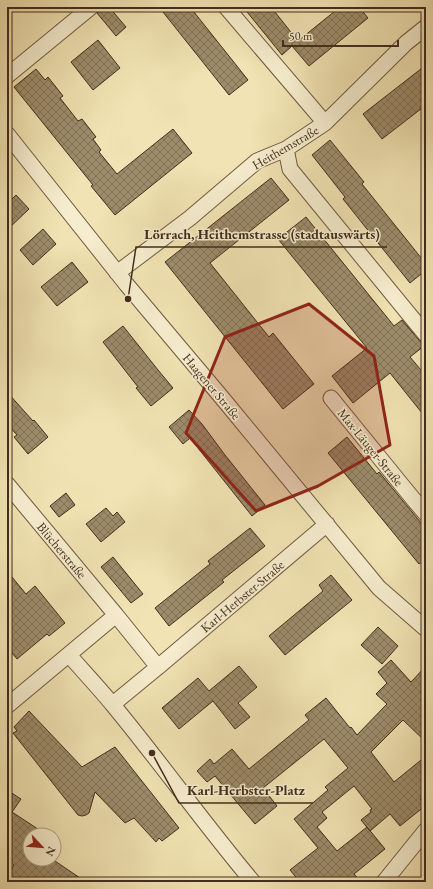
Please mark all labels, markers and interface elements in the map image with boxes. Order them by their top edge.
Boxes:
scale bar [283,22,398,48]
text: 50 m [289,28,313,44]
street label: Heithemstraße [249,122,322,173]
callout: Lörrach, Heithemstrasse (stadtauswärts) [136,221,387,247]
text: Lörrach, Heithemstrasse (stadtauswärts) [144,225,380,243]
street label: Haagener Straße [179,350,244,423]
street label: Max-Läuger-Straße [334,405,407,490]
street label: Blücherstraße [33,519,90,582]
street label: Karl-Herbster-Straße [197,556,288,636]
callout: Karl-Herbster-Platz [179,777,313,803]
text: Karl-Herbster-Platz [187,781,305,799]
north arrow [22,827,62,867]
text: N [43,844,59,859]

